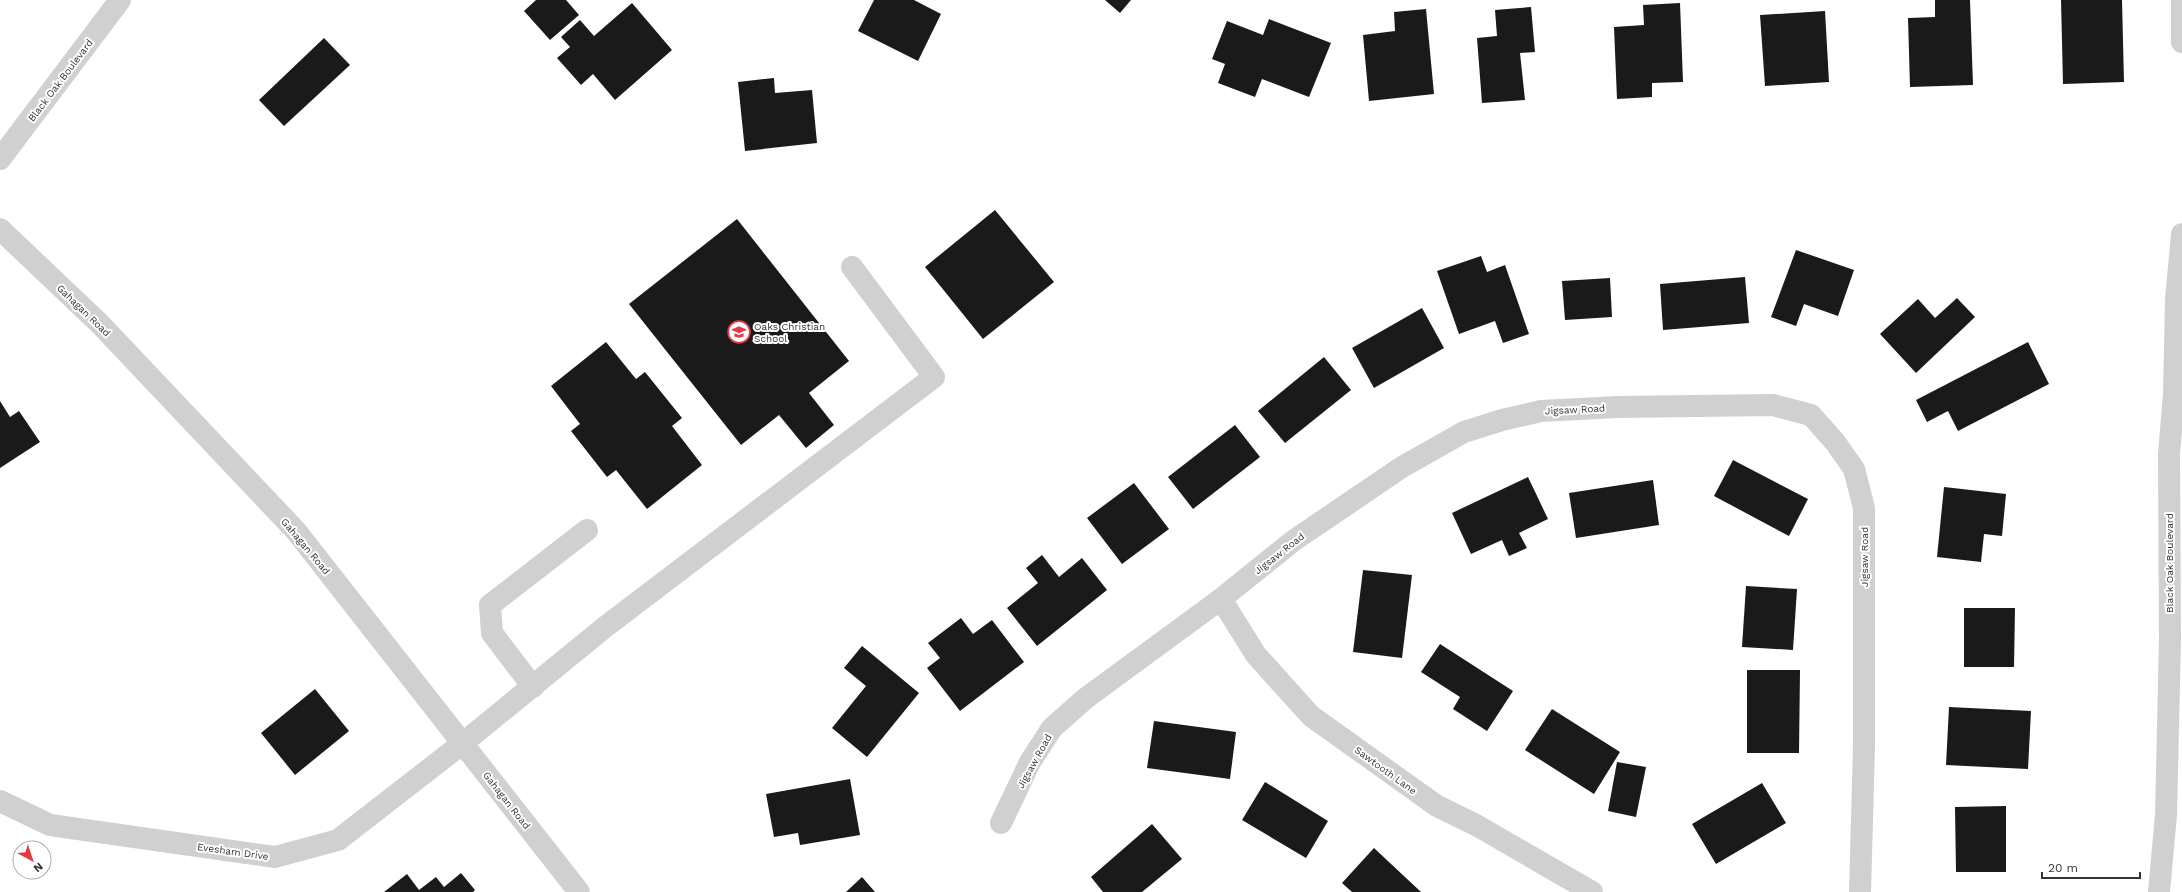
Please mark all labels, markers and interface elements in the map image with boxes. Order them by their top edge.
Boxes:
street label: Black Oak Boulevard [26,37,95,124]
street label: Gahagan Road [55,282,113,339]
school or university icon: Oaks Christian School [726,319,752,345]
place label: Oaks Christian School [754,321,825,344]
street label: Jigsaw Road [1545,402,1605,417]
street label: Black Oak Boulevard [2164,513,2175,613]
street label: Gahagan Road [279,516,332,577]
street label: Jigsaw Road [1859,527,1870,587]
street label: Jigsaw Road [1252,530,1306,576]
street label: Jigsaw Road [1015,732,1054,790]
street label: Sawtooth Lane [1353,744,1419,797]
street label: Gahagan Road [481,769,532,831]
north arrow [12,840,52,880]
street label: Evesham Drive [197,841,270,862]
scale bar [2042,854,2140,880]
text: N [31,860,45,875]
text: 20 m [2048,861,2078,875]

